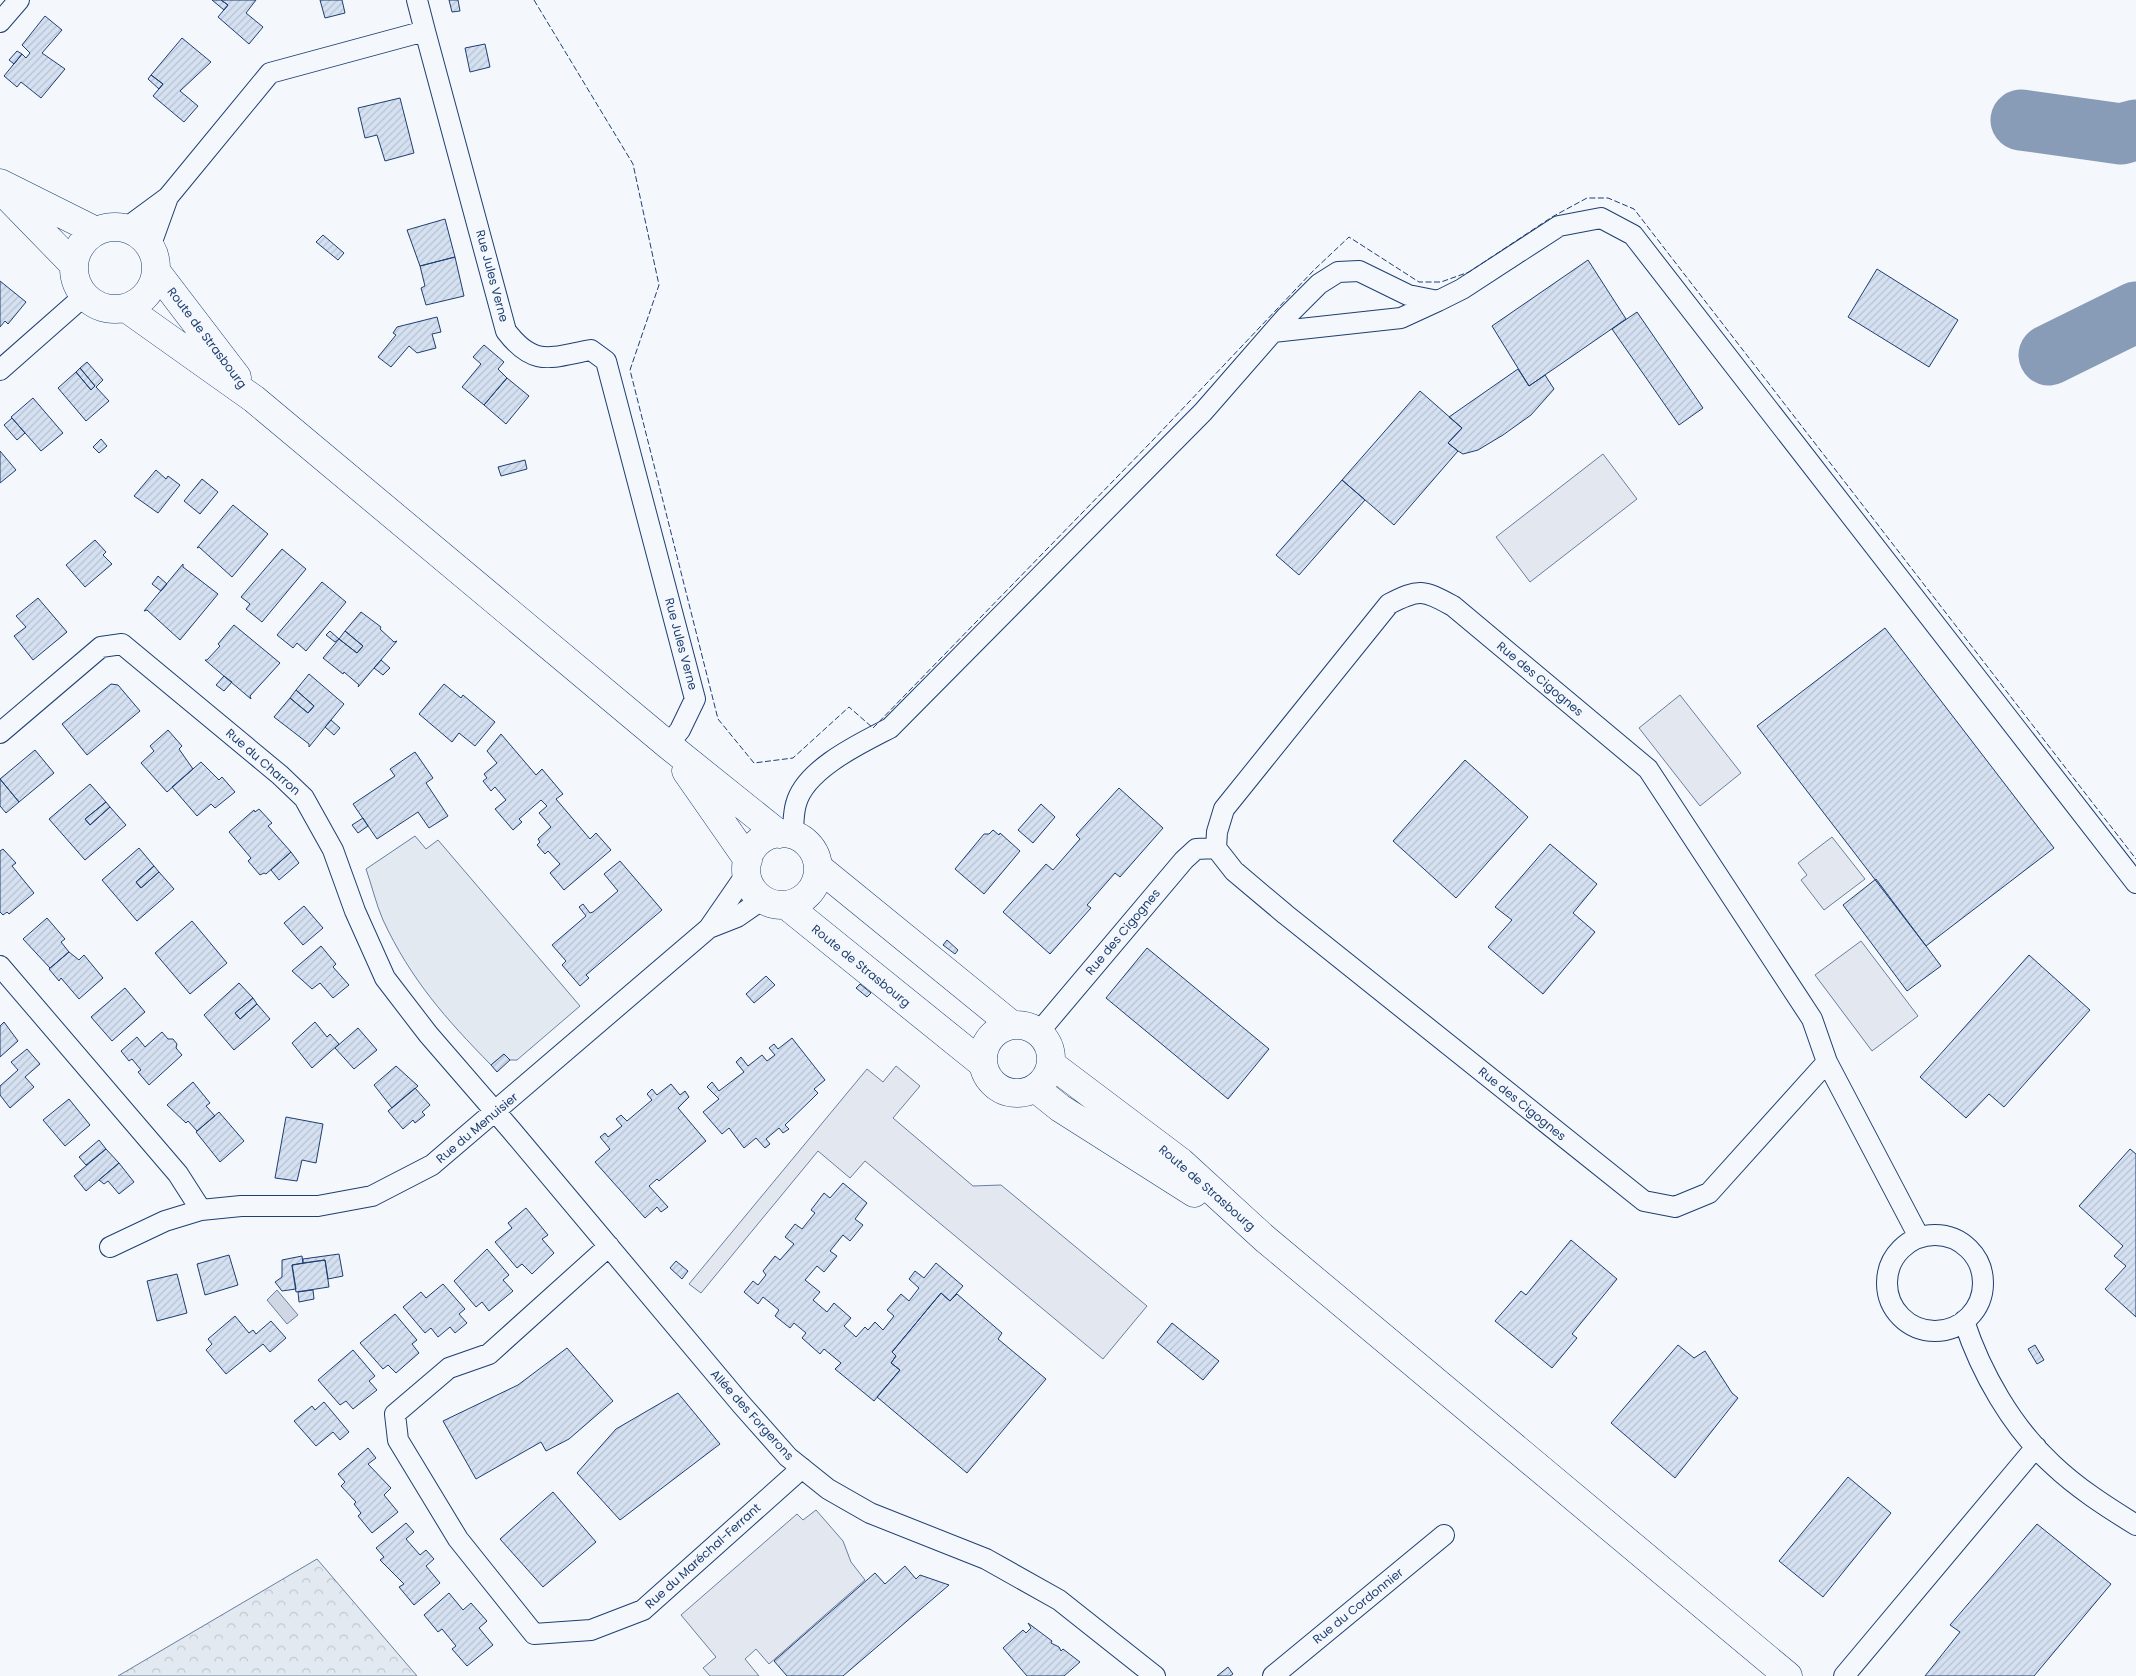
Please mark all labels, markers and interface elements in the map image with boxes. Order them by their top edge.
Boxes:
street label: Rue Jules Verne [472,228,513,324]
street label: Route de Strasbourg [164,284,251,392]
street label: Rue Jules Verne [661,596,702,692]
street label: Rue des Cigognes [1493,637,1587,720]
street label: Rue du Charron [222,724,304,799]
street label: Rue des Cigognes [1081,885,1164,979]
street label: Route de Strasbourg [808,920,914,1011]
street label: Rue des Cigognes [1475,1063,1570,1144]
street label: Rue du Menuisier [432,1088,522,1167]
street label: Route de Strasbourg [1155,1141,1259,1234]
street label: Allée des Forgerons [707,1366,798,1464]
street label: Rue du Maréchal-Ferrant [641,1499,764,1612]
street label: Rue du Cordonnier [1309,1563,1407,1647]

